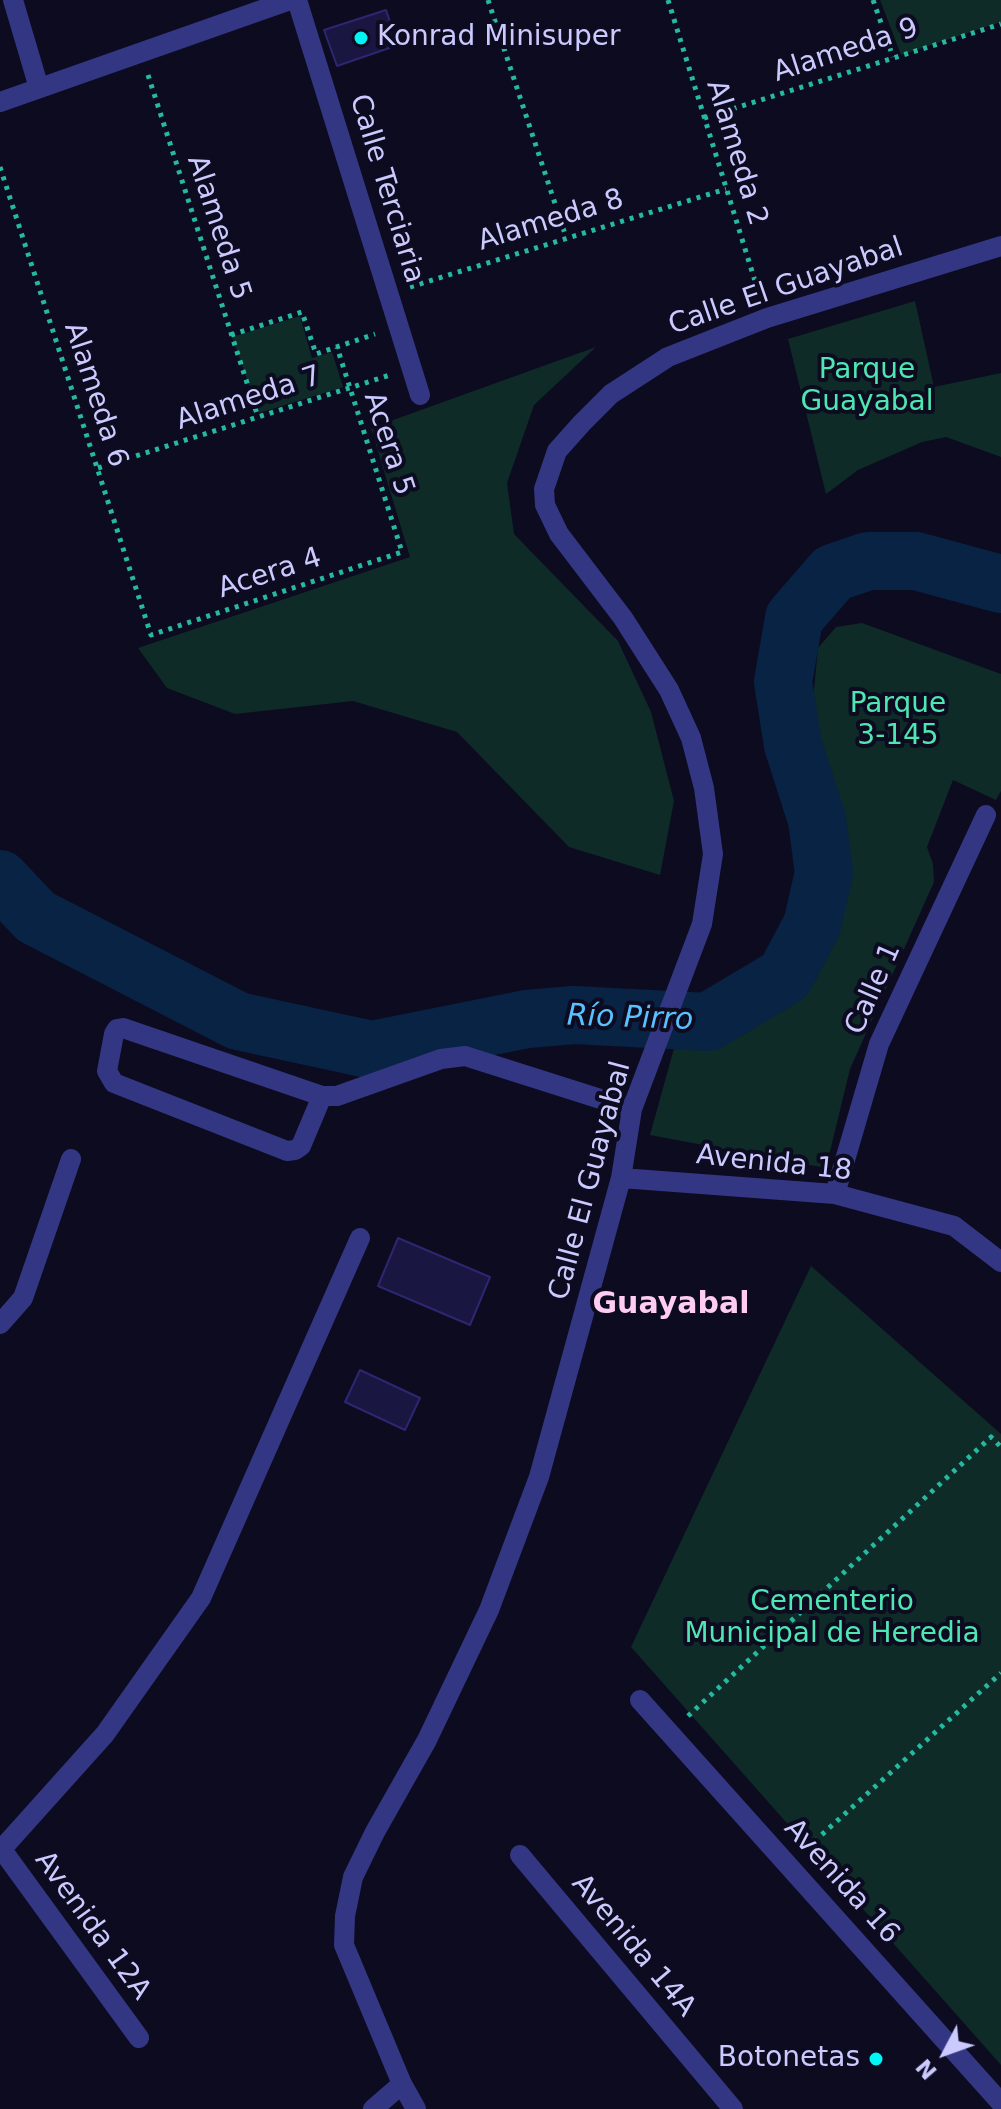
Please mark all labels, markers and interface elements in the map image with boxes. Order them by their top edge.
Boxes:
street label: Alameda 9 [769,12,923,90]
place label: Konrad Minisuper [377,21,620,55]
marker: Konrad Minisuper [352,29,370,47]
street label: Alameda 2 [698,76,774,230]
street label: Calle Terciaria [341,91,431,287]
street label: Alameda 5 [179,151,257,305]
street label: Alameda 8 [474,183,628,259]
street label: Calle El Guayabal [664,231,908,343]
street label: Alameda 6 [56,318,134,472]
park label: Parque Guayabal [800,354,934,420]
street label: Alameda 7 [172,360,326,438]
street label: Acera 5 [356,388,420,500]
street label: Acera 4 [214,542,326,606]
park label: Parque 3-145 [850,688,946,754]
street label: Calle 1 [839,938,909,1040]
water label: Río Pirro [566,999,694,1039]
street label: Calle El Guayabal [543,1058,639,1304]
street label: Avenida 18 [695,1139,853,1189]
district label: Guayabal [592,1287,750,1323]
park label: Cementerio Municipal de Heredia [684,1586,980,1652]
street label: Avenida 16 [776,1813,906,1951]
street label: Avenida 12A [27,1845,157,2007]
street label: Avenida 14A [564,1868,702,2024]
north arrow [905,2013,985,2093]
place label: Botonetas [718,2042,860,2076]
marker: Botonetas [867,2050,885,2068]
text: N [911,2054,942,2084]

